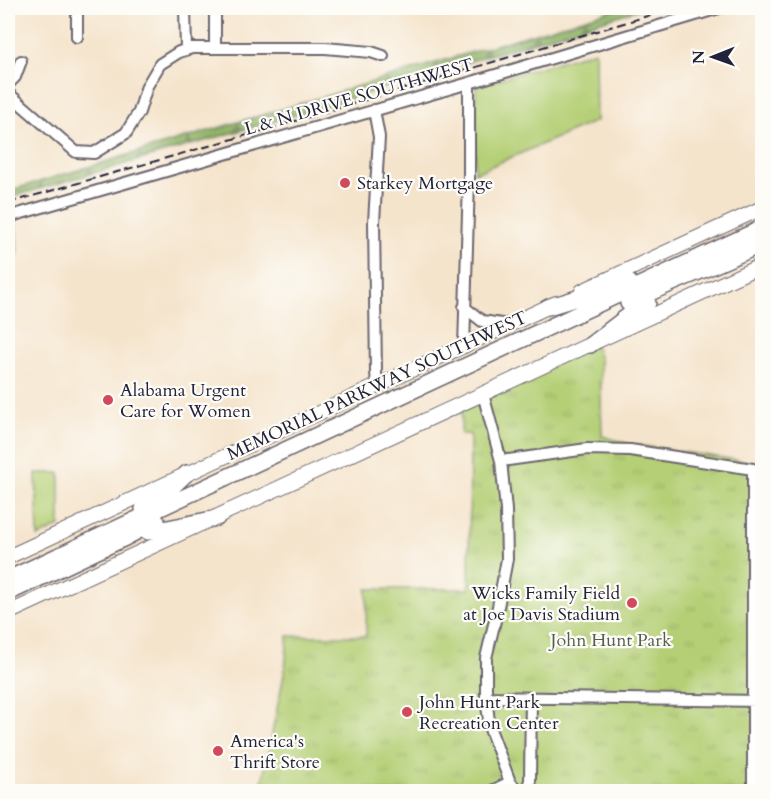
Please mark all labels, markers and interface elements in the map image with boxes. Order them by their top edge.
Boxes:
north arrow [683,27,743,87]
text: N [688,50,710,64]
street label: L & N DRIVE SOUTHWEST [242,52,476,142]
place label: Starkey Mortgage [357,171,493,196]
marker: Starkey Mortgage [338,176,352,190]
street label: MEMORIAL PARKWAY SOUTHWEST [223,305,531,467]
place label: Alabama Urgent Care for Women [120,378,252,424]
marker: Alabama Urgent Care for Women [101,393,115,407]
place label: Wicks Family Field at Joe Davis Stadium [463,581,621,627]
marker: Wicks Family Field at Joe Davis Stadium [625,596,639,610]
park label: John Hunt Park [547,628,672,653]
place label: John Hunt Park Recreation Center [416,690,559,736]
marker: John Hunt Park Recreation Center [400,705,414,719]
place label: America's Thrift Store [230,729,320,775]
marker: America's Thrift Store [211,744,225,758]

